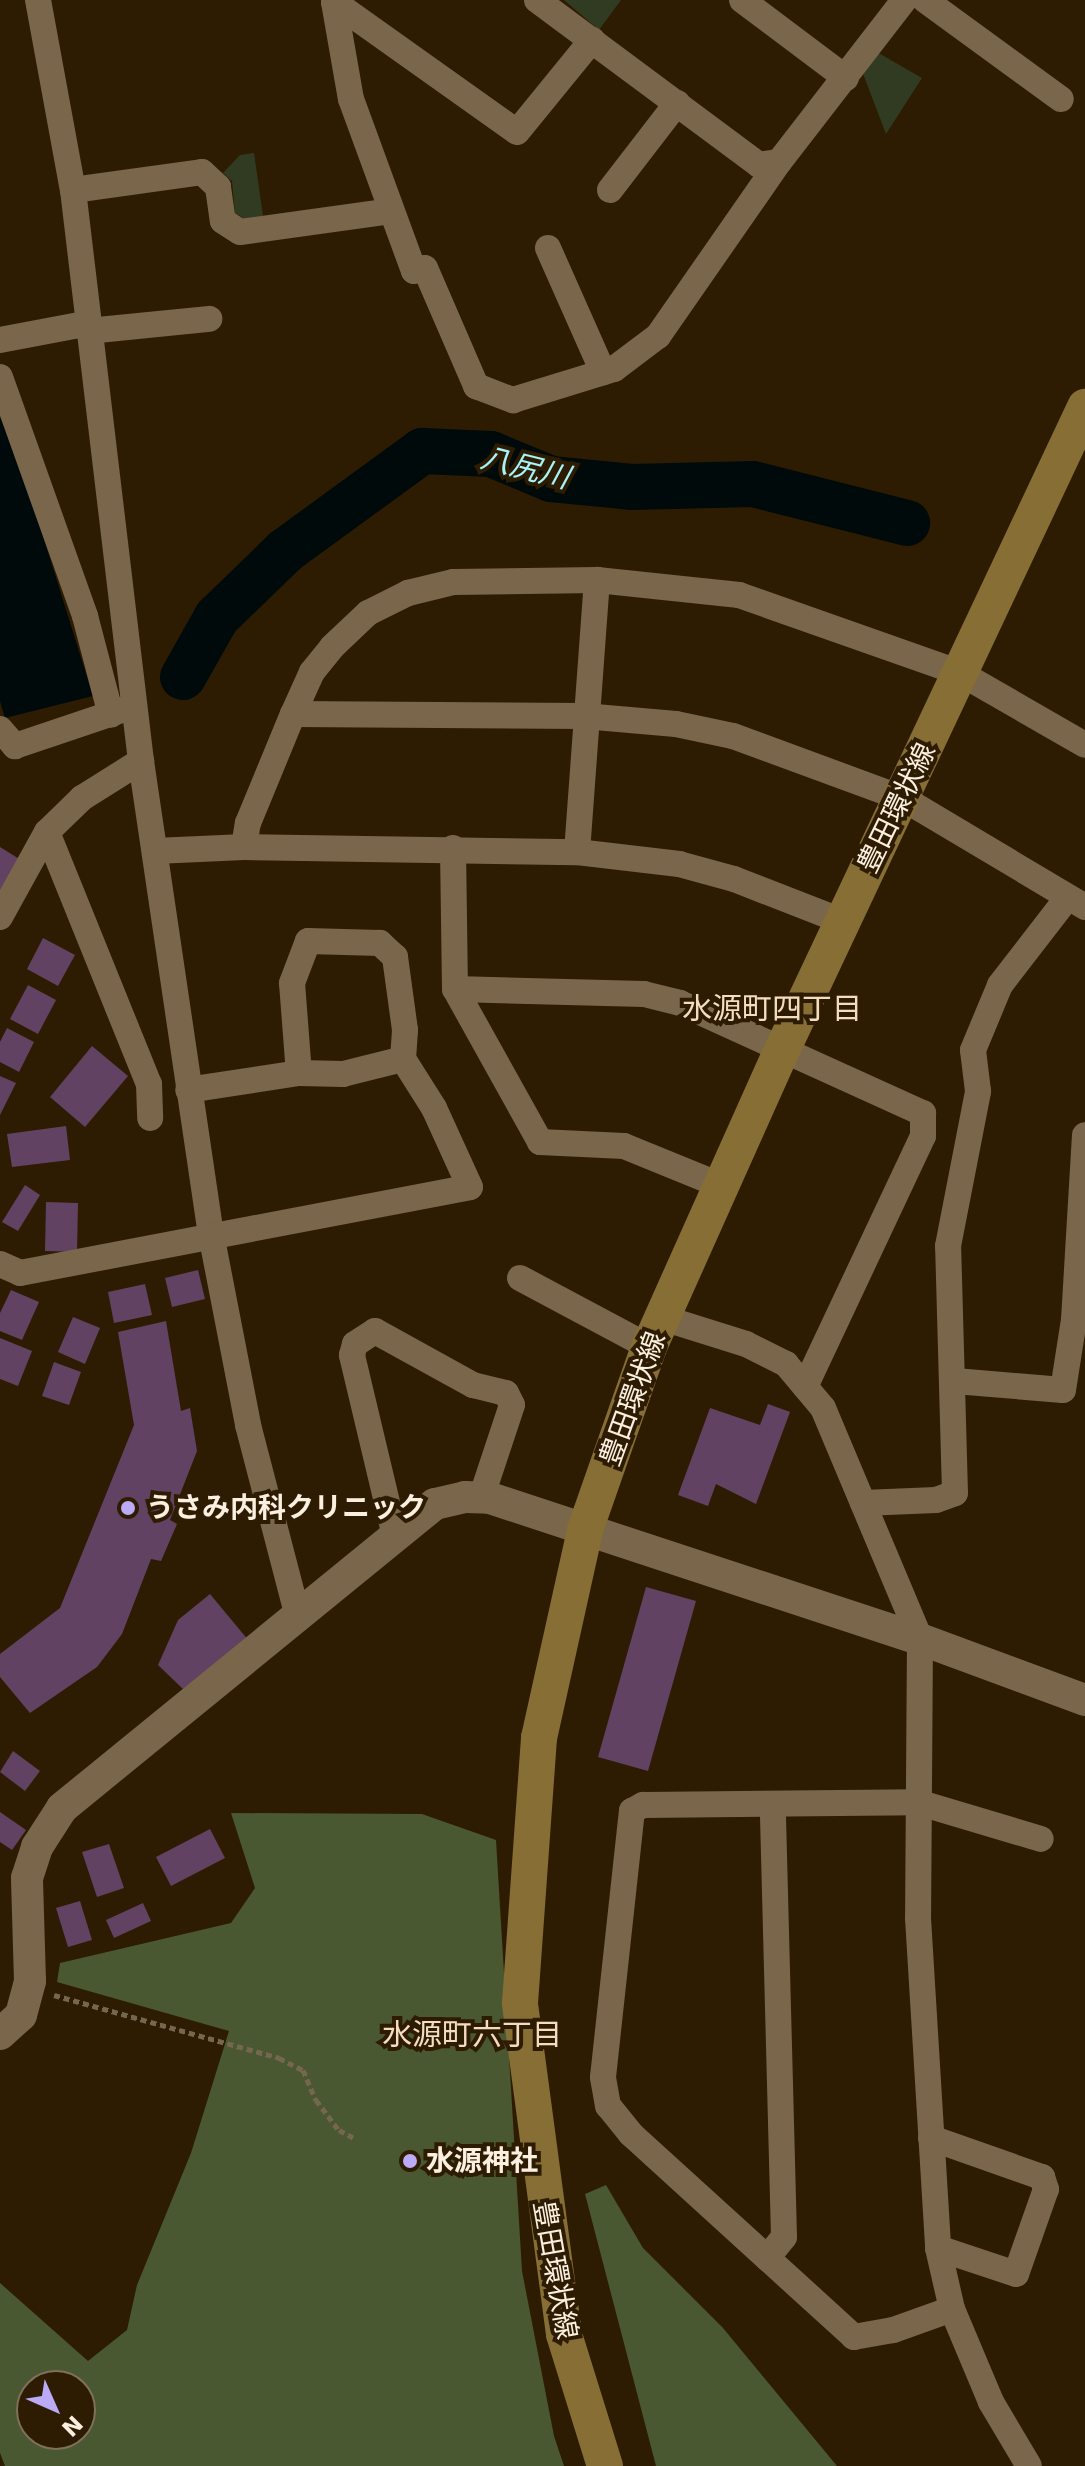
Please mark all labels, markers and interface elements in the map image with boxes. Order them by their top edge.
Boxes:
water label: 八尻川 [477,440,573,496]
street label: 豊田環状線 [851,738,943,878]
district label: 水源町四丁目 [682,991,862,1027]
street label: 豊田環状線 [593,1327,673,1471]
place label: うさみ内科クリニック [146,1491,426,1525]
marker: うさみ内科クリニック [117,1497,139,1519]
district label: 水源町六丁目 [382,2017,562,2053]
place label: 水源神社 [426,2144,538,2178]
marker: 水源神社 [401,2152,419,2170]
street label: 豊田環状線 [526,2198,584,2342]
north arrow [16,2370,96,2450]
text: N [57,2411,87,2441]

